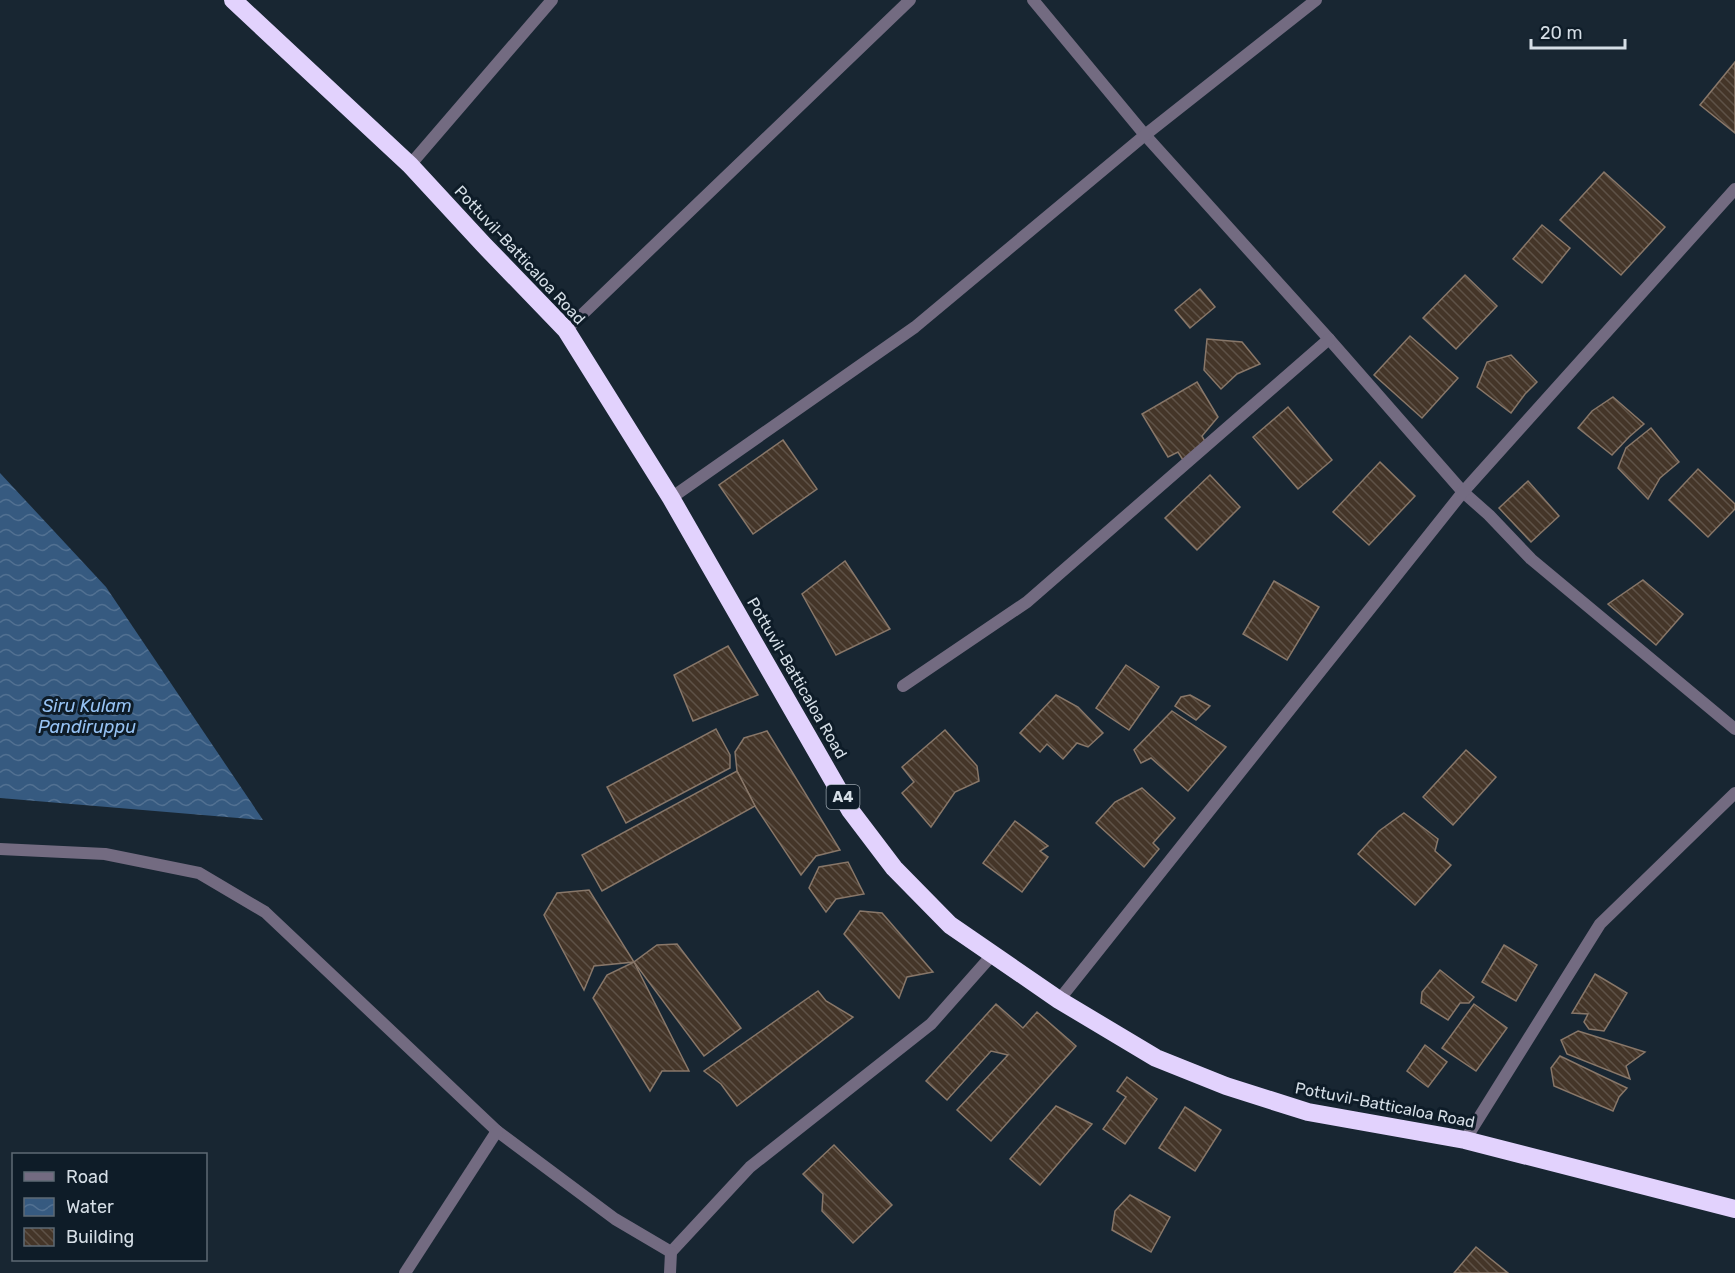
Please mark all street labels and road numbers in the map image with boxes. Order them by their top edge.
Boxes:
street label: Pottuvil-Batticaloa Road [451,182,589,328]
street label: Pottuvil-Batticaloa Road [743,594,851,762]
road number: A4 [826,785,860,809]
street label: Pottuvil-Batticaloa Road [1293,1078,1477,1132]

